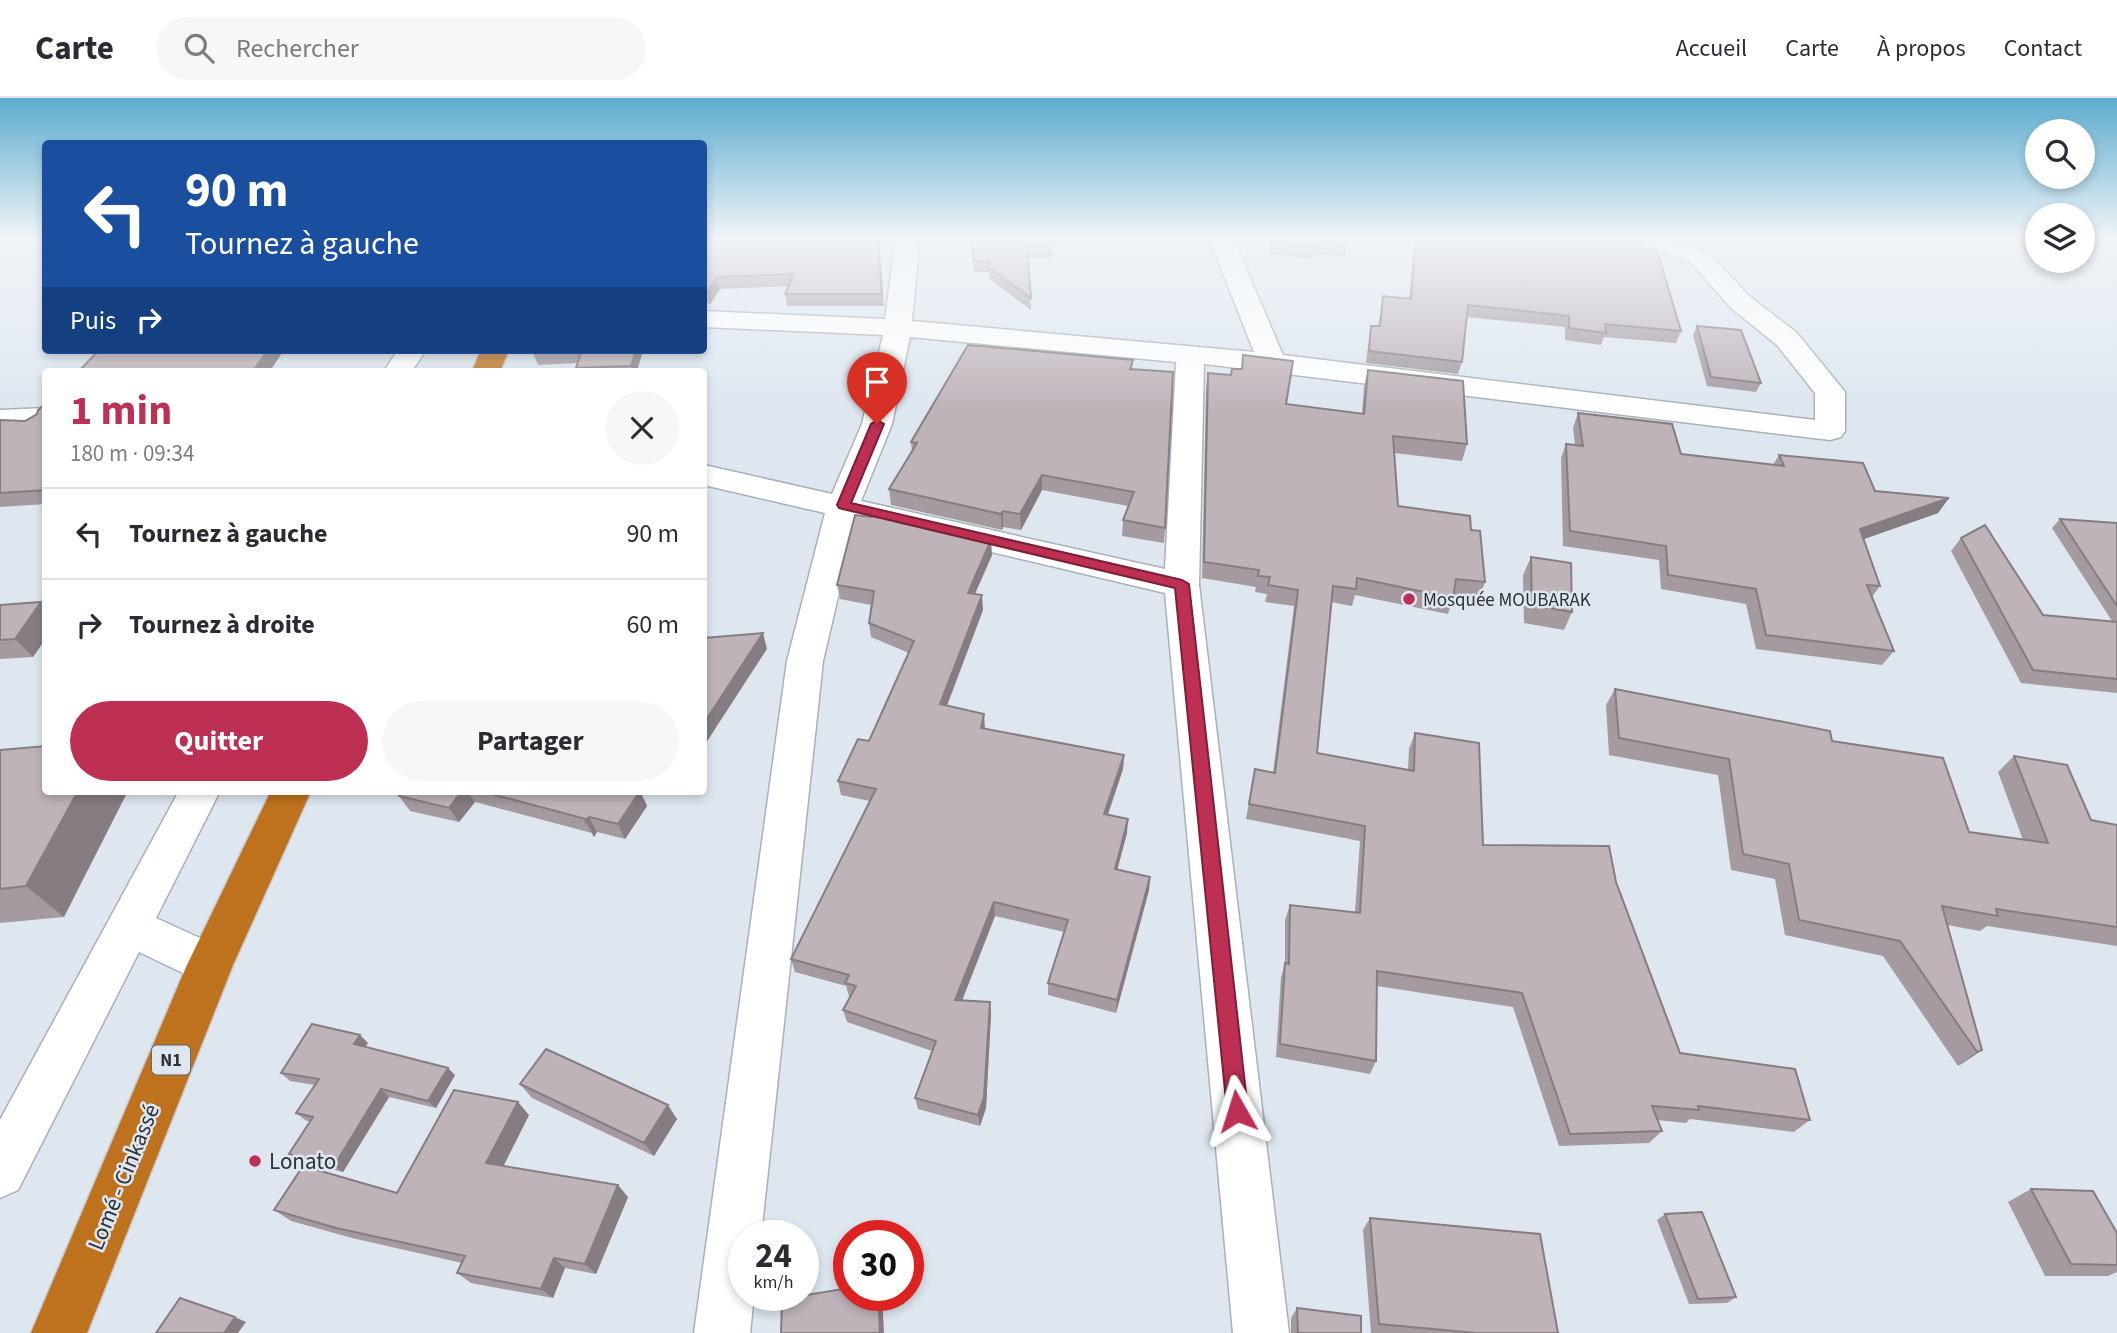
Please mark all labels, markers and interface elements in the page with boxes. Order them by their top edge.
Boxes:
search box [156,17,646,80]
text: Carte [35,25,114,72]
icon: search [180,29,218,67]
text: Rechercher [236,30,359,67]
text: Accueil [1676,31,1747,66]
text: Carte [1785,31,1839,66]
text: À propos [1877,31,1966,66]
text: Contact [2004,31,2082,66]
map controls [2025,119,2095,273]
button: search [2025,119,2095,189]
text: 90 m [185,156,289,226]
icon: left [70,168,161,259]
button: layers [2025,203,2095,273]
text: Tournez à gauche [185,221,419,267]
icon: right [130,301,168,339]
text: Puis [70,302,116,339]
pin [847,352,907,424]
icon: arrive [858,363,896,401]
text: 1 min [70,381,172,441]
button: close [605,391,679,465]
text: 180 m · 09:34 [70,437,194,470]
icon: left [70,515,108,553]
text: Tournez à gauche [129,515,328,552]
text: 90 m [626,515,679,552]
place label: Mosquée MOUBARAK [1423,587,1591,614]
marker: Mosquée MOUBARAK [1401,591,1417,607]
icon: right [70,606,108,644]
text: Tournez à droite [129,606,315,643]
text: 60 m [626,606,679,643]
button: Quitter [70,701,368,781]
button: Partager [382,701,679,781]
road number: N1 [152,1045,190,1074]
position arrow [1200,1074,1274,1148]
street label: Lomé - Cinkassé [79,1099,168,1255]
place label: Lonato [269,1145,336,1178]
marker: Lonato [247,1153,263,1169]
speed limit sign: 30 [833,1220,924,1311]
text: 24 [755,1231,792,1281]
text: km/h [754,1270,793,1295]

